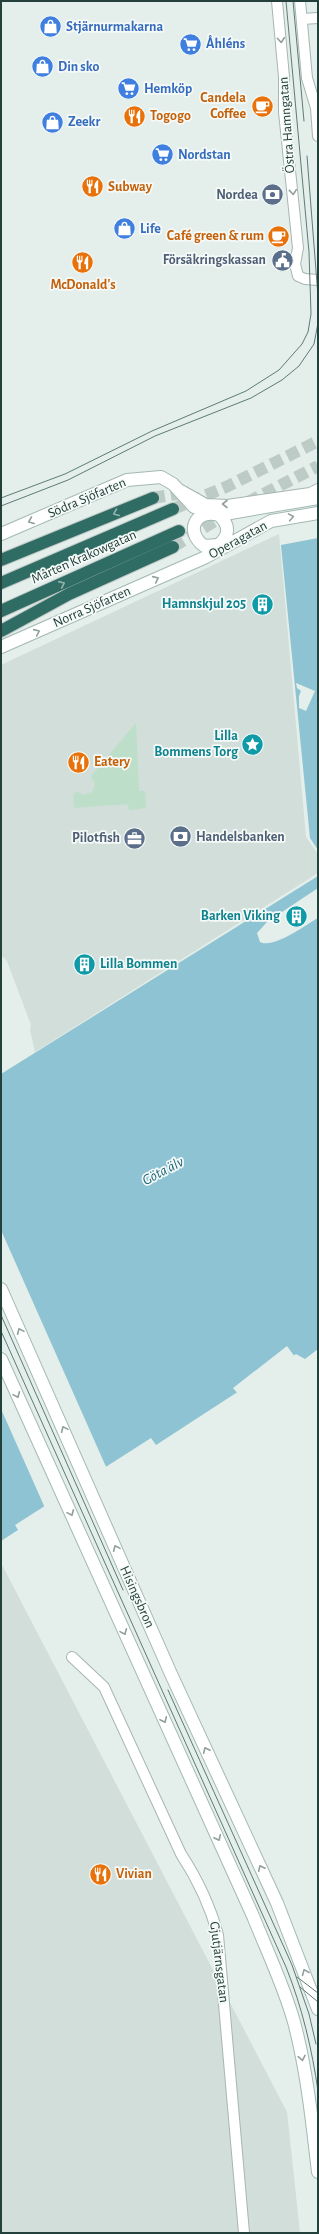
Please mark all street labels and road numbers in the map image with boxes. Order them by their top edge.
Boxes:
street label: Östra Hamngatan [274,76,297,174]
street label: Södra Sjöfarten [46,475,128,521]
street label: Operagatan [206,518,270,562]
street label: Mårten Krakowgatan [29,528,139,586]
street label: Norra Sjöfarten [51,584,133,630]
street label: Hisingsbron [117,1564,157,1630]
street label: Gjutjärnsgatan [207,1921,231,2003]

